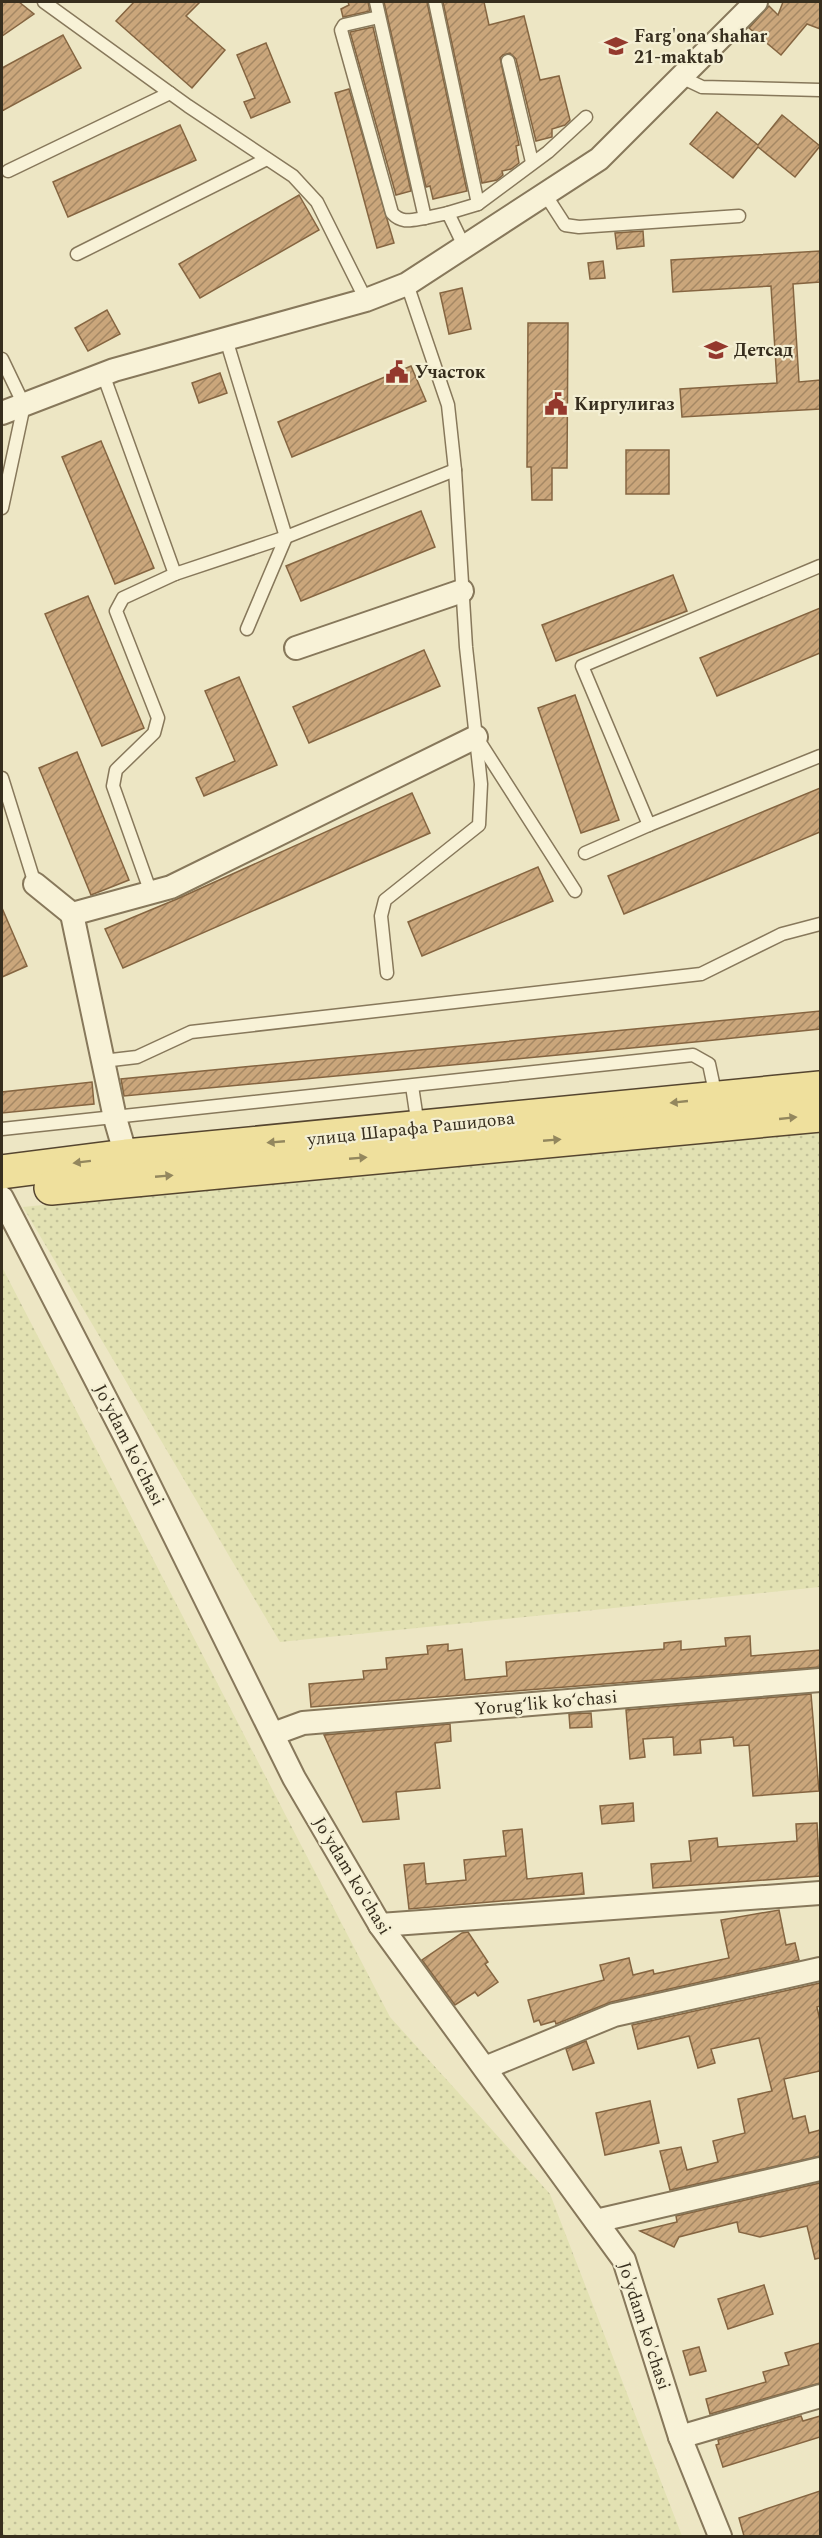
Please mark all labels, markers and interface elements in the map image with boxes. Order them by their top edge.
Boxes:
place label: Farg'ona shahar 21-maktab [634,23,768,71]
school or university icon: Farg'ona shahar 21-maktab [603,33,629,59]
school or university icon: Детсад [703,337,729,363]
place label: Детсад [734,337,793,364]
public building icon: Участок [384,359,410,385]
place label: Участок [415,359,486,386]
public building icon: Киргулигаз [543,391,569,417]
place label: Киргулигаз [574,391,674,418]
one-way arrow [669,1097,688,1107]
street label: улица Шарафа Рашидова [305,1105,516,1153]
one-way arrow [779,1113,798,1123]
one-way arrow [543,1135,562,1145]
one-way arrow [266,1137,285,1147]
one-way arrow [349,1153,368,1163]
one-way arrow [72,1157,91,1166]
one-way arrow [155,1171,174,1181]
street label: Jo'ydam ko'chasi [87,1379,171,1511]
street label: Yorugʻlik koʻchasi [473,1683,619,1723]
street label: Jo'ydam ko'chasi [306,1812,398,1940]
street label: Jo'ydam ko'chasi [611,2258,677,2394]

